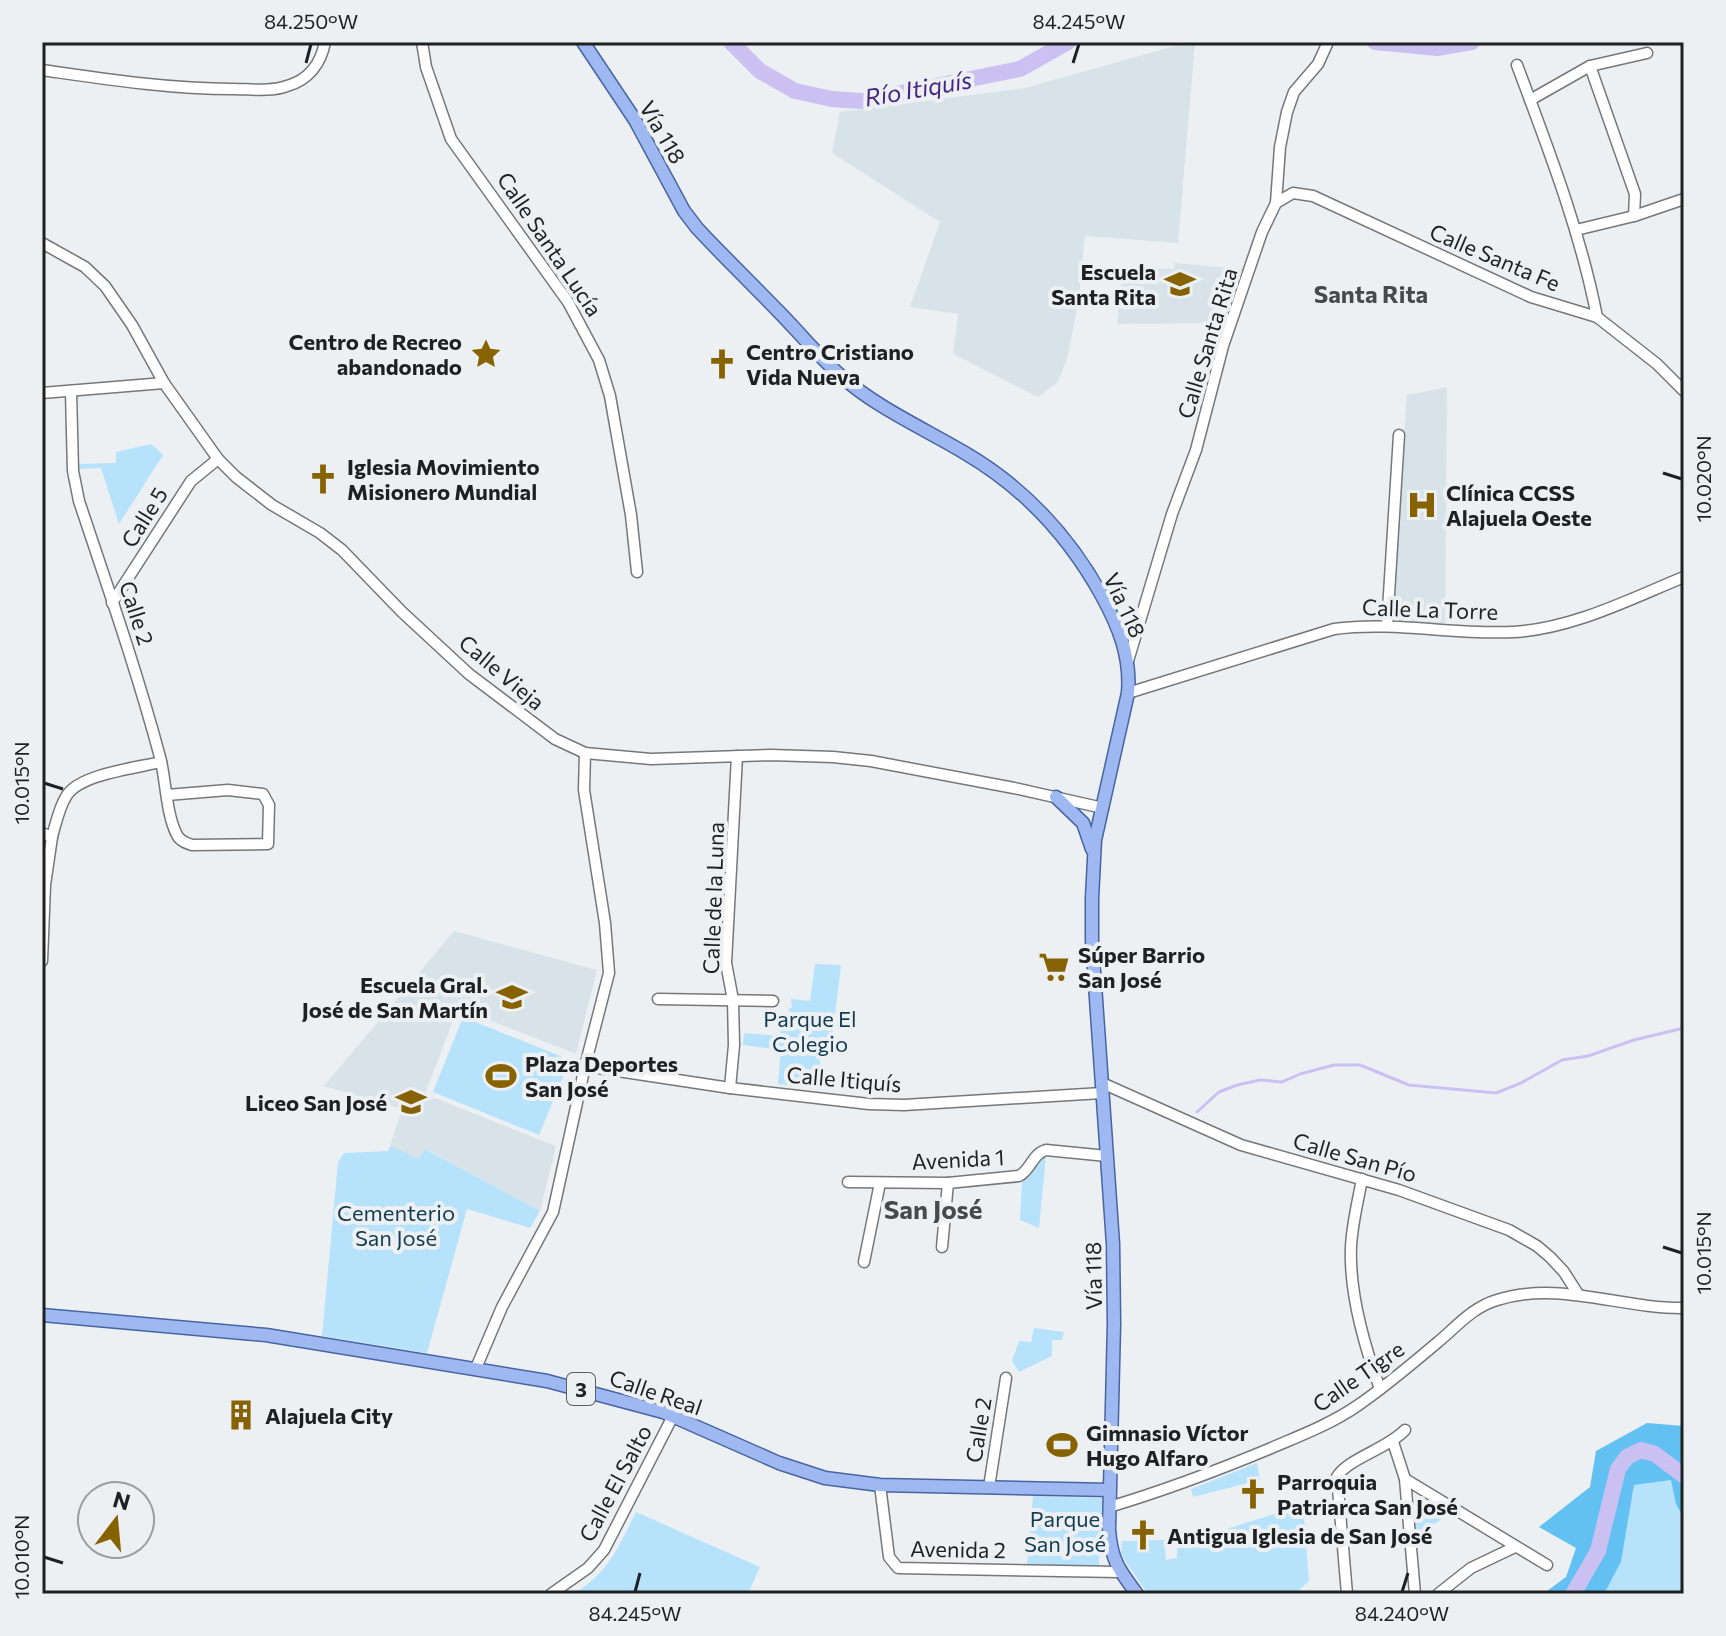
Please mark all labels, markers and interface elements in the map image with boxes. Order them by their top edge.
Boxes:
text: 84.250°W [264,9,358,33]
text: 84.245°W [1033,9,1125,33]
water label: Río Itiquís [862,64,974,112]
street label: Vía 118 [634,96,692,168]
street label: Calle Santa Lucía [492,167,608,321]
street label: Calle Santa Fe [1426,217,1564,297]
place label: Escuela Santa Rita [1051,258,1156,310]
street label: Calle Santa Rita [1171,264,1243,422]
school or university icon: Escuela Santa Rita [1163,267,1197,301]
district label: Santa Rita [1314,279,1428,308]
place label: Centro de Recreo abandonado [288,328,462,380]
place icon: Centro de Recreo abandonado [469,337,503,371]
place label: Centro Cristiano Vida Nueva [746,338,914,390]
church icon: Centro Cristiano Vida Nueva [705,347,739,381]
text: 10.020°N [1691,435,1715,523]
place label: Iglesia Movimiento Misionero Mundial [347,453,540,505]
church icon: Iglesia Movimiento Misionero Mundial [306,462,340,496]
place label: Clínica CCSS Alajuela Oeste [1446,479,1592,531]
street label: Calle 5 [115,482,173,552]
hospital icon: Clínica CCSS Alajuela Oeste [1405,488,1439,522]
street label: Vía 118 [1098,568,1152,642]
street label: Calle 2 [114,578,160,648]
street label: Calle La Torre [1361,593,1499,625]
street label: Calle Vieja [454,629,550,715]
text: 10.015°N [9,741,33,825]
street label: Calle de la Luna [697,821,729,975]
place label: Súper Barrio San José [1078,941,1205,993]
supermarket icon: Súper Barrio San José [1037,950,1071,984]
place label: Escuela Gral. José de San Martín [302,971,488,1023]
school or university icon: Escuela Gral. José de San Martín [495,980,529,1014]
park label: Parque El Colegio [763,1005,857,1057]
place label: Plaza Deportes San José [525,1050,678,1102]
sports icon: Plaza Deportes San José [484,1059,518,1093]
street label: Calle Itiquís [785,1061,903,1097]
school or university icon: Liceo San José [394,1085,428,1119]
place label: Liceo San José [245,1089,387,1116]
street label: Calle San Pío [1290,1126,1420,1188]
street label: Avenida 1 [911,1143,1005,1175]
district label: San José [884,1193,982,1224]
park label: Cementerio San José [337,1199,455,1251]
text: 10.015°N [1691,1211,1715,1295]
street label: Vía 118 [1079,1242,1107,1310]
street label: Calle Tigre [1307,1335,1409,1417]
street label: Calle Real [606,1364,706,1420]
road number: 3 [567,1373,595,1405]
street label: Calle 2 [960,1395,996,1465]
building icon: Alajuela City [224,1398,258,1432]
place label: Alajuela City [265,1402,393,1429]
place label: Gimnasio Víctor Hugo Alfaro [1086,1419,1249,1471]
street label: Calle El Salto [573,1420,657,1546]
sports icon: Gimnasio Víctor Hugo Alfaro [1045,1428,1079,1462]
place label: Parroquia Patriarca San José [1277,1468,1458,1520]
church icon: Parroquia Patriarca San José [1236,1477,1270,1511]
north arrow [76,1480,156,1560]
text: N [110,1485,133,1516]
park label: Parque San José [1024,1505,1106,1557]
text: 10.010°N [9,1515,33,1599]
church icon: Antigua Iglesia de San José [1126,1518,1160,1552]
place label: Antigua Iglesia de San José [1167,1522,1432,1549]
street label: Avenida 2 [910,1535,1006,1563]
text: 84.245°W [589,1601,681,1625]
text: 84.240°W [1355,1601,1449,1625]

